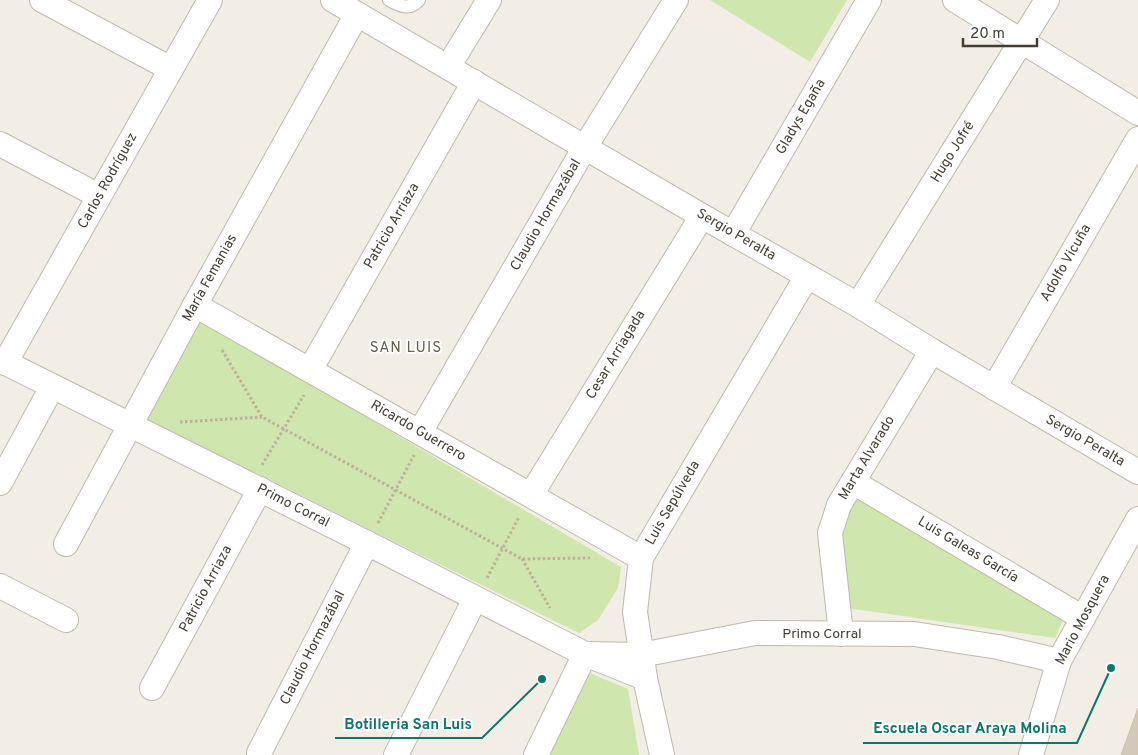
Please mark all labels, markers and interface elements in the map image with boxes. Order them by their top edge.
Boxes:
scale bar [963,15,1037,47]
text: 20 m [970,25,1005,44]
street label: Gladys Egaña [773,76,829,158]
street label: Hugo Jofré [927,118,979,186]
street label: Carlos Rodríguez [75,130,141,232]
street label: Claudio Hormazábal [507,156,585,274]
street label: Patricio Arriaza [361,180,423,272]
street label: Sergio Peralta [693,205,779,265]
street label: Adolfo Vicuña [1037,221,1095,305]
street label: María Femanias [179,231,241,325]
street label: Cesar Arriagada [583,307,649,403]
district label: SAN LUIS [370,339,442,358]
street label: Ricardo Guerrero [367,397,469,465]
street label: Sergio Peralta [1042,411,1128,471]
street label: Marta Alvarado [835,413,899,503]
street label: Luis Sepúlveda [642,458,704,548]
street label: Primo Corral [254,480,332,532]
street label: Luis Galeas García [914,513,1022,587]
street label: Patricio Arriaza [176,543,236,635]
street label: Mario Mosquera [1052,572,1114,668]
street label: Claudio Hormazábal [277,588,349,708]
street label: Primo Corral [782,626,862,643]
callout: Botilleria San Luis [335,708,482,738]
callout: Escuela Oscar Araya Molina [863,713,1077,743]
text: Botilleria San Luis [344,716,472,735]
text: Escuela Oscar Araya Molina [873,720,1067,739]

